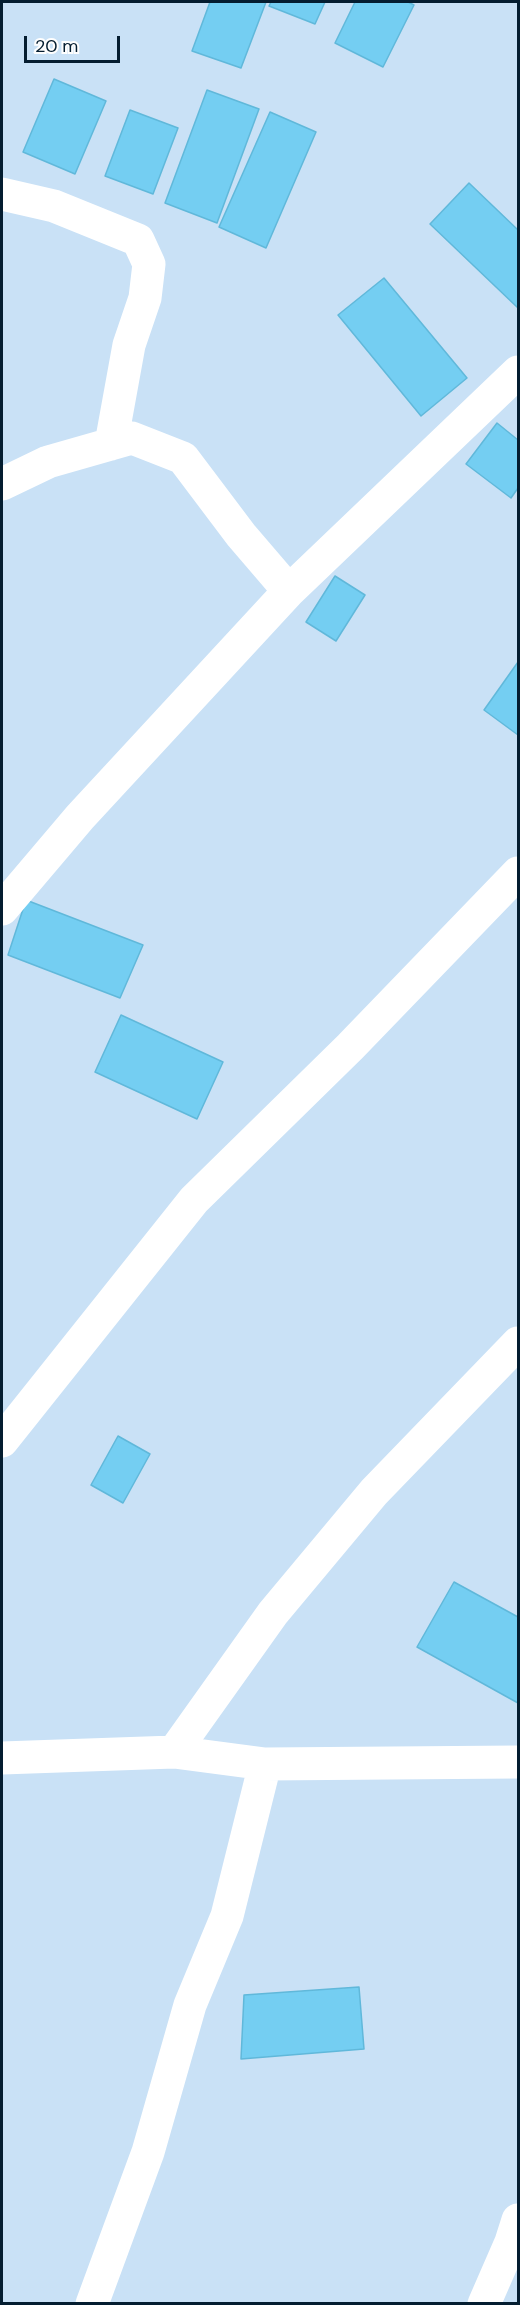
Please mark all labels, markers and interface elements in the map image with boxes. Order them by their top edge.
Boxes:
scale bar [27,24,123,62]
text: 20 m [35,34,78,58]

